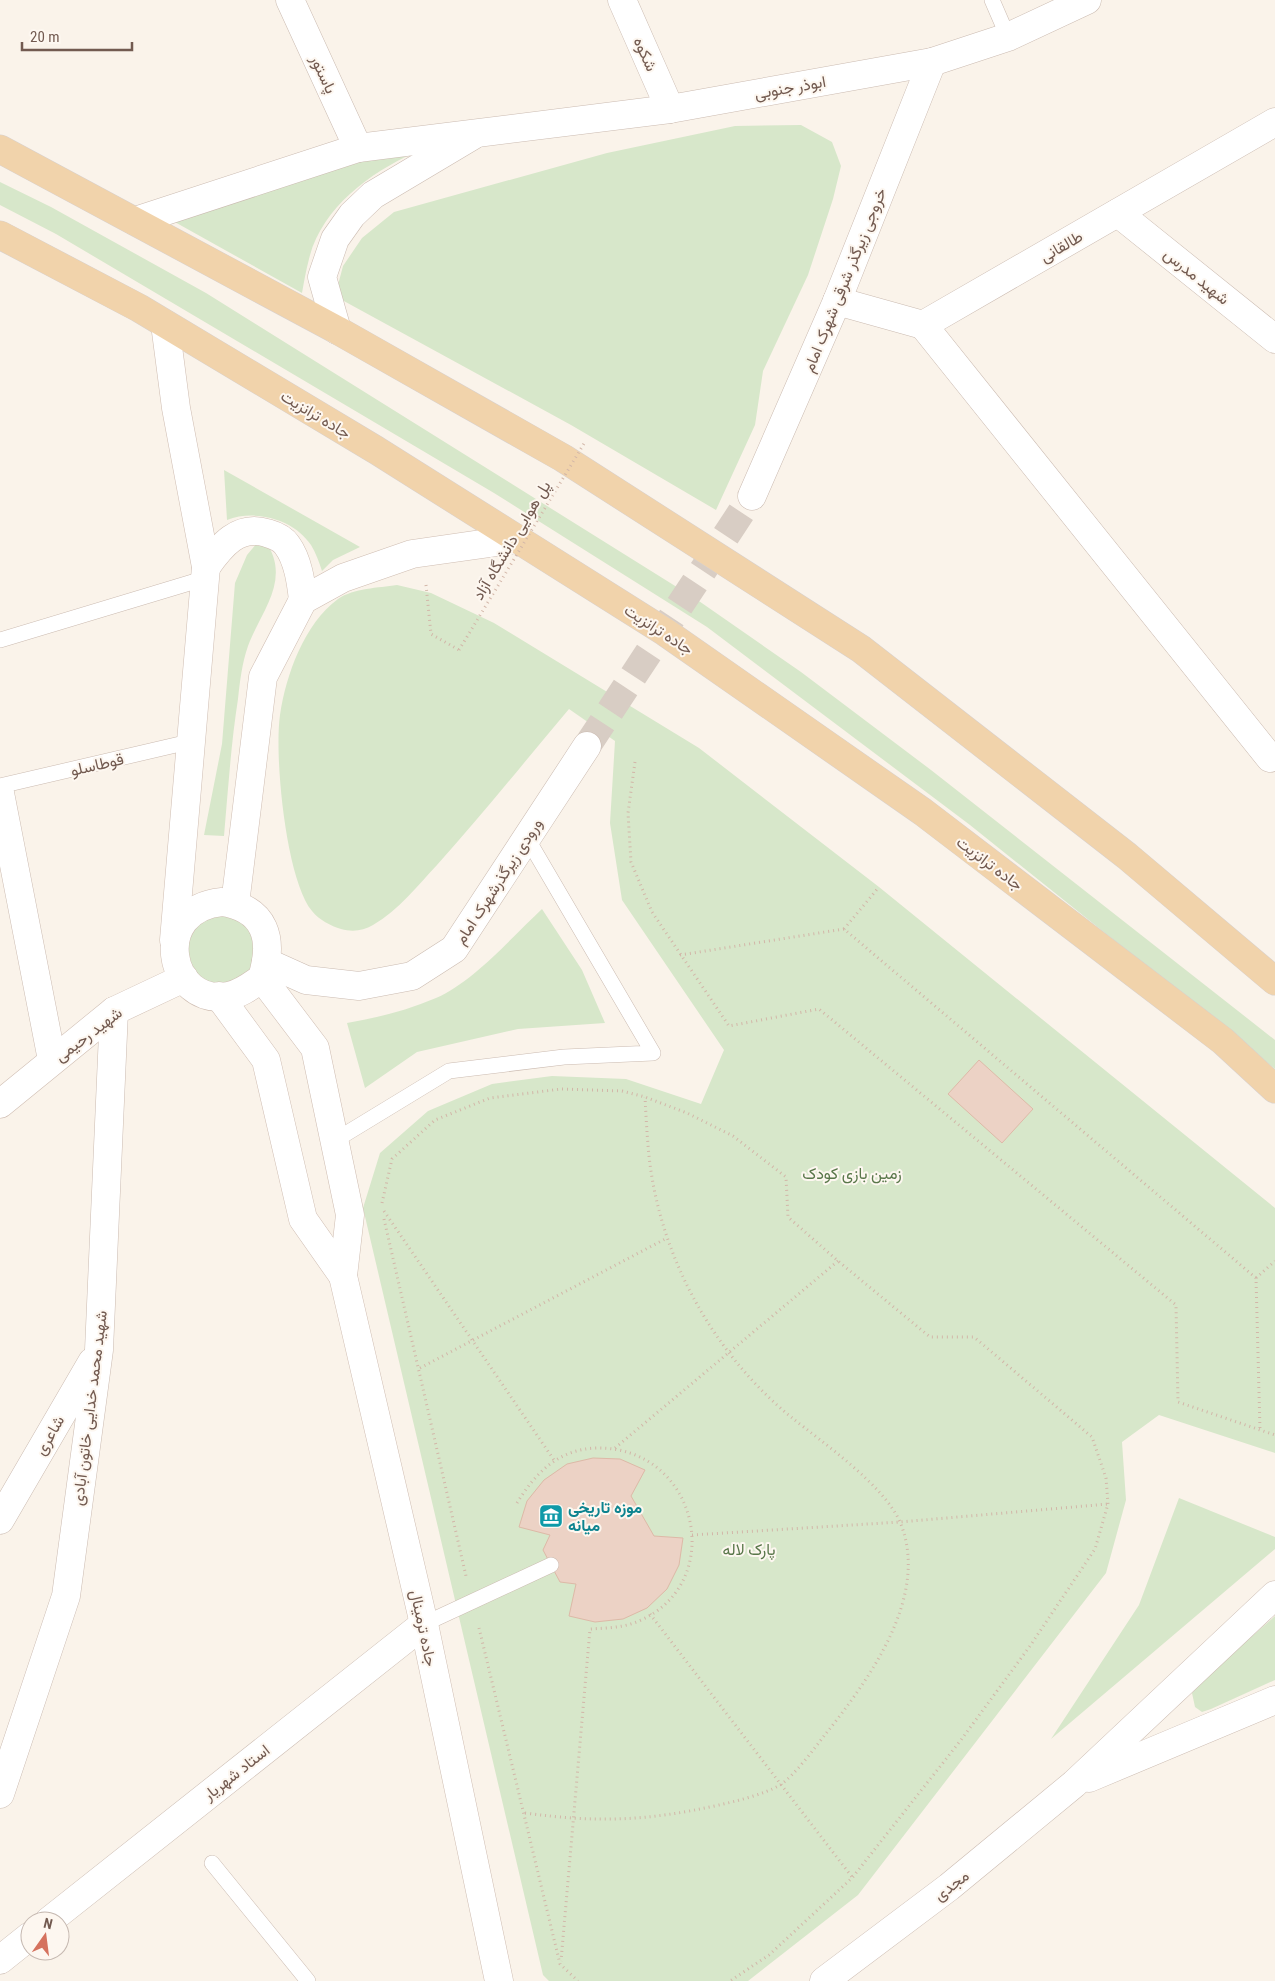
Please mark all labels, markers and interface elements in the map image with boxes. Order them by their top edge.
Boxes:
scale bar [22,20,132,52]
text: 20 m [30,28,60,46]
street label: شکوه [629,34,661,75]
street label: پاستور [304,51,341,97]
street label: ابوذر جنوبی [753,72,827,104]
street label: خروجی زیرگذر شرقی شهرک امام [799,185,891,375]
street label: طالقانی [1036,227,1087,267]
street label: شهید مدرس [1159,244,1233,309]
street label: جاده ترانزیت [277,386,354,444]
street label: پل هوایی دانشگاه آزاد [468,477,556,604]
street label: جاده ترانزیت [620,600,697,660]
street label: قوطاسلو [69,749,126,781]
street label: ورودی زیرگذرشهرک امام [451,815,547,948]
street label: جاده ترانزیت [952,832,1027,895]
street label: شهید رحیمی [51,1003,126,1067]
park label: زمین بازی کودک [802,1164,902,1184]
street label: شهید محمد خدایی خاتون آبادی [68,1309,112,1507]
street label: شاعری [31,1412,69,1459]
place label: موزه تاریخی میانه [568,1498,642,1535]
museum icon: موزه تاریخی میانه [538,1503,564,1529]
park label: پارک لاله [723,1540,775,1561]
street label: جاده ترمینال [405,1588,441,1669]
street label: استاد شهریار [198,1740,274,1806]
street label: مجدی [930,1866,973,1906]
north arrow [20,1911,70,1961]
text: N [42,1915,54,1932]

